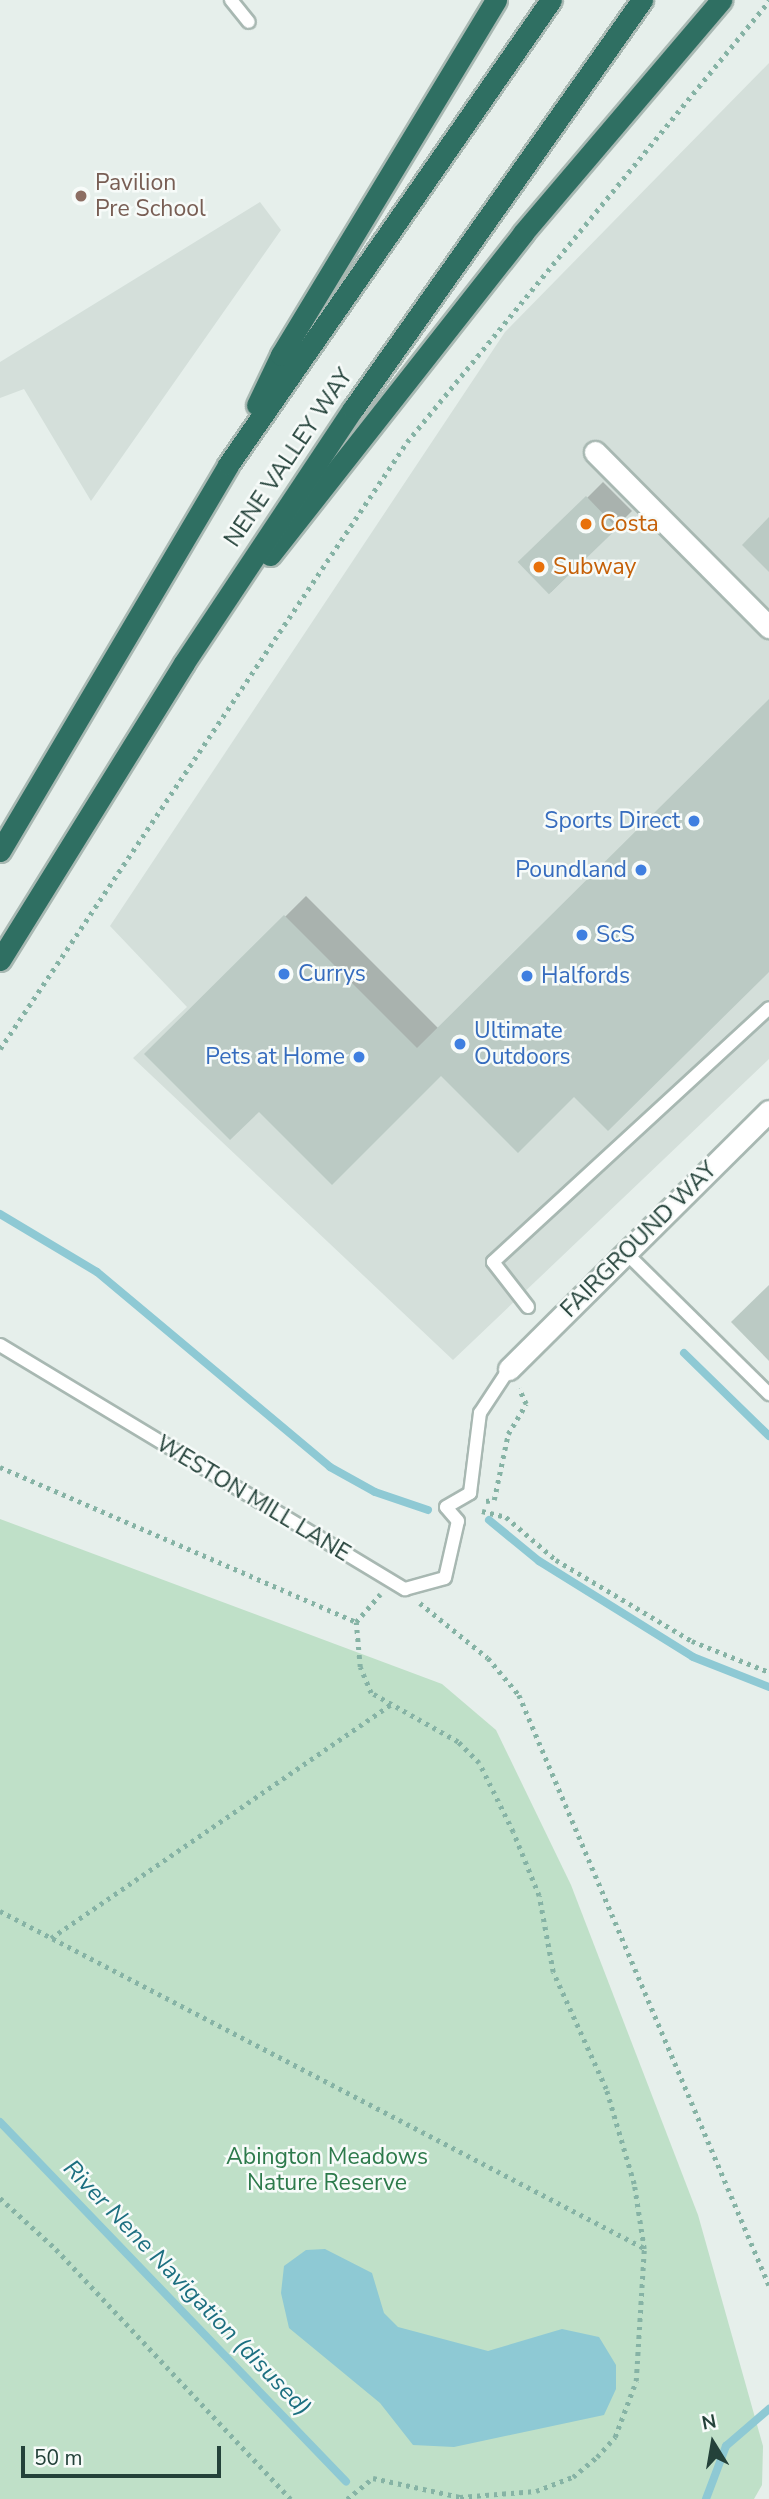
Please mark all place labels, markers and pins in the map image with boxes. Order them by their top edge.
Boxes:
place label: Pavilion Pre School [95,169,206,223]
marker: Pavilion Pre School [73,188,89,204]
place label: Costa [600,510,659,538]
marker: Costa [578,516,594,532]
place label: Subway [553,553,636,581]
marker: Subway [531,559,547,575]
place label: Sports Direct [544,807,680,835]
marker: Sports Direct [686,813,702,829]
place label: Poundland [515,856,627,884]
marker: Poundland [633,862,649,878]
place label: ScS [596,921,635,949]
marker: ScS [574,927,590,943]
place label: Currys [298,960,366,988]
place label: Halfords [541,962,630,990]
marker: Currys [276,966,292,982]
marker: Halfords [519,968,535,984]
place label: Ultimate Outdoors [474,1017,571,1071]
marker: Ultimate Outdoors [452,1036,468,1052]
place label: Pets at Home [205,1043,345,1071]
marker: Pets at Home [351,1049,367,1065]

